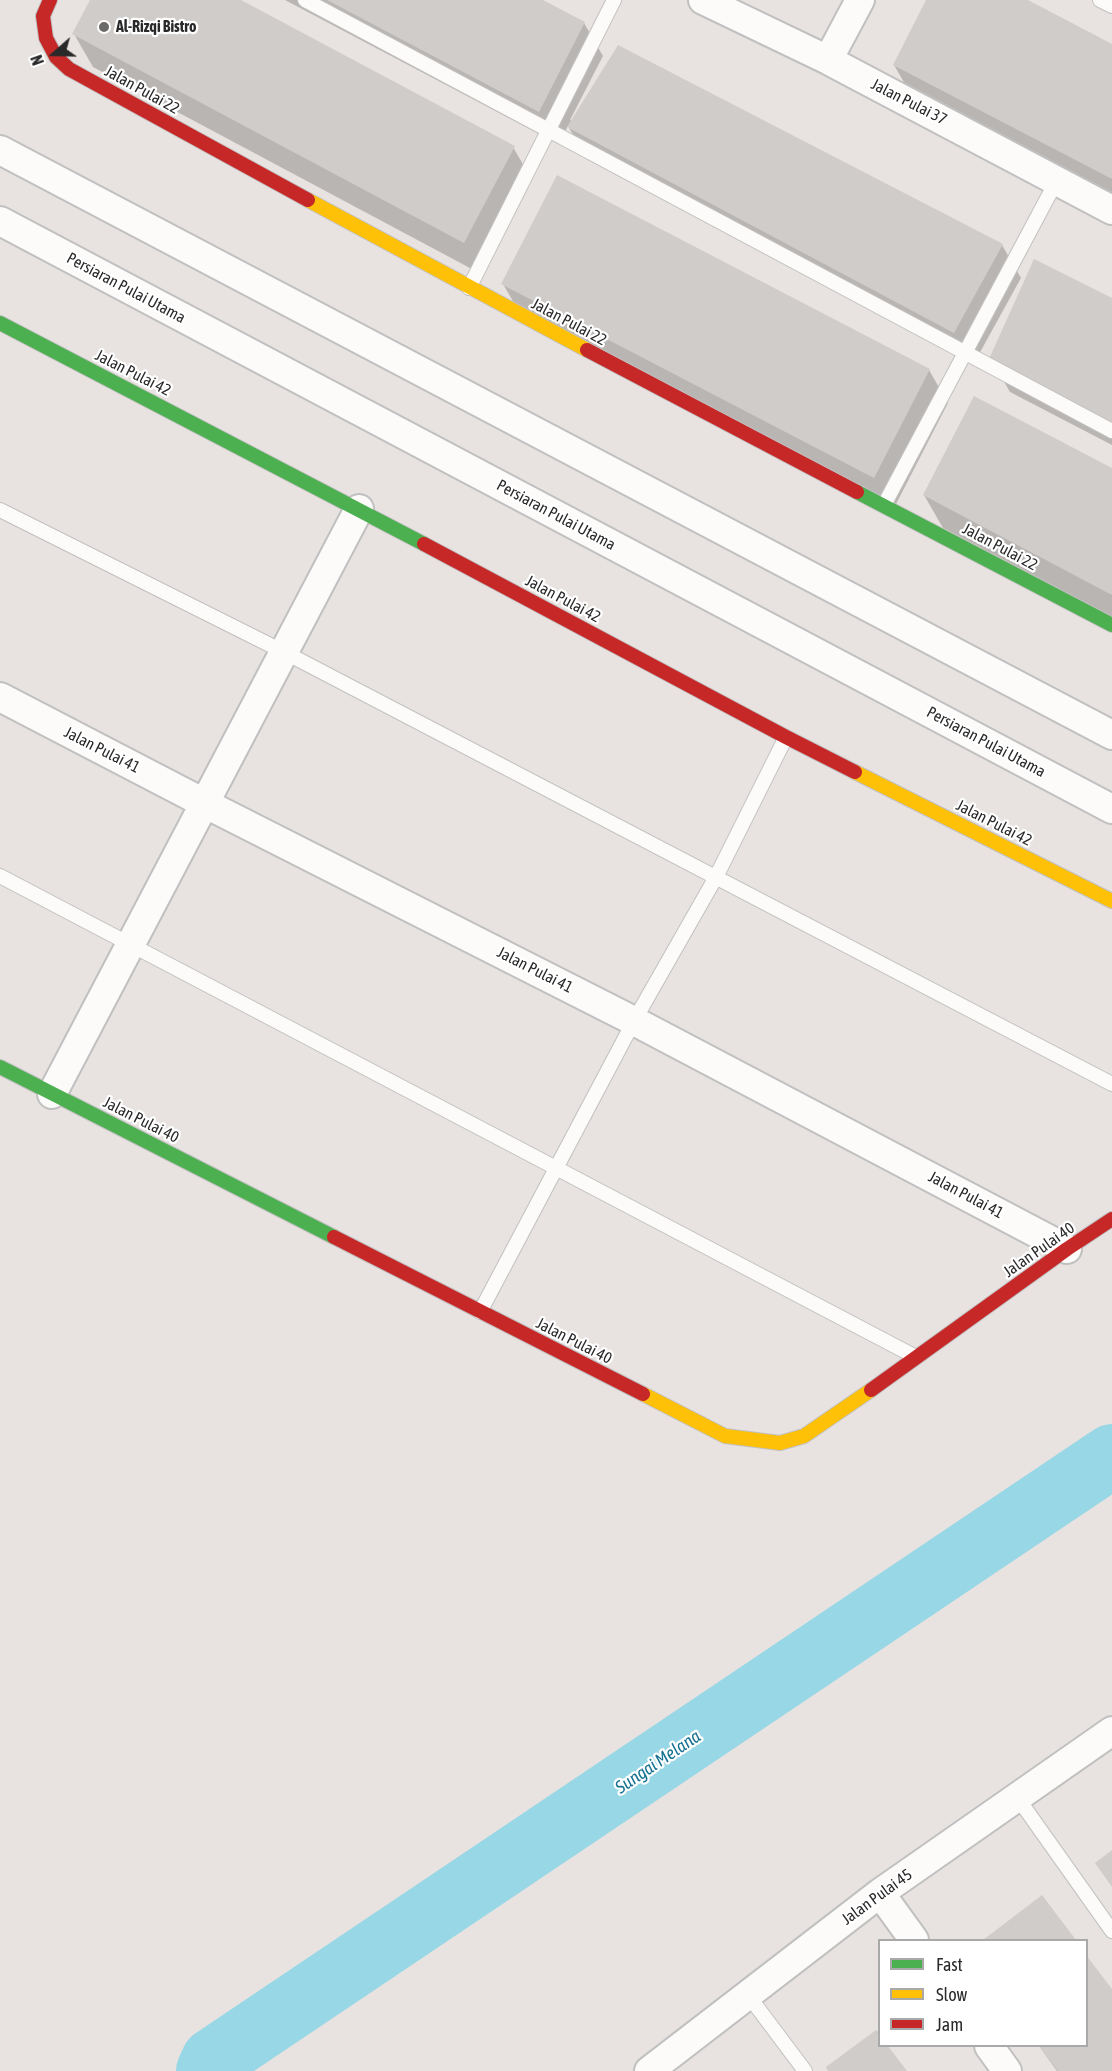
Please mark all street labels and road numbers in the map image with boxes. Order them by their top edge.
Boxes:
street label: Jalan Pulai 22 [101,62,183,118]
street label: Jalan Pulai 37 [868,75,950,129]
street label: Persiaran Pulai Utama [63,249,189,327]
street label: Jalan Pulai 22 [528,294,610,350]
street label: Jalan Pulai 42 [92,346,174,400]
street label: Persiaran Pulai Utama [493,476,619,554]
street label: Jalan Pulai 22 [959,519,1041,575]
street label: Jalan Pulai 42 [522,571,604,627]
street label: Persiaran Pulai Utama [923,703,1049,781]
street label: Jalan Pulai 41 [61,723,143,777]
street label: Jalan Pulai 42 [953,796,1035,850]
street label: Jalan Pulai 41 [494,943,576,997]
street label: Jalan Pulai 40 [100,1093,182,1147]
street label: Jalan Pulai 41 [925,1167,1007,1223]
street label: Jalan Pulai 40 [1000,1219,1078,1281]
street label: Jalan Pulai 40 [533,1314,615,1368]
street label: Jalan Pulai 45 [838,1865,916,1929]

